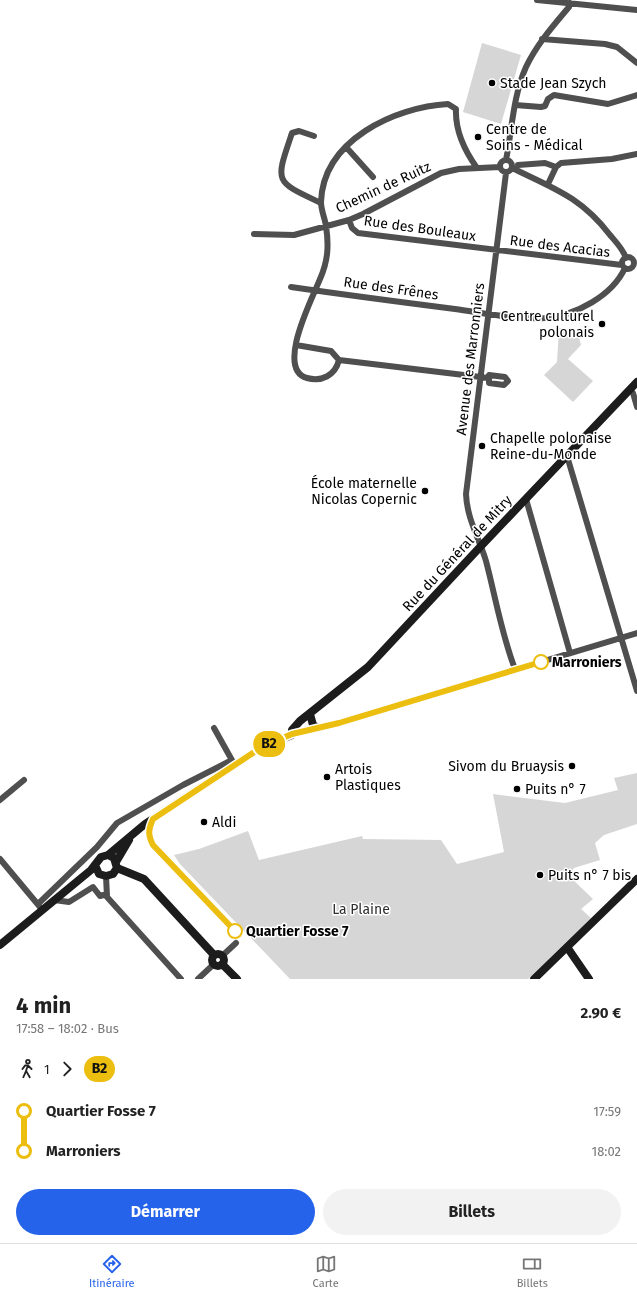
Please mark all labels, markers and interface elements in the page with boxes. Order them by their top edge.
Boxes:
place label: Stade Jean Szych [500,75,607,92]
marker: Stade Jean Szych [487,78,497,88]
place label: Centre de Soins - Médical [486,121,583,154]
marker: Centre de Soins - Médical [473,132,483,142]
street label: Chemin de Ruitz [333,158,433,217]
street label: Rue des Bouleaux [363,212,477,245]
street label: Rue des Acacias [509,232,612,261]
street label: Rue des Frênes [342,273,440,304]
street label: Avenue des Marronniers [453,282,488,436]
place label: Centre culturel polonais [501,308,594,341]
marker: Centre culturel polonais [597,319,607,329]
place label: Chapelle polonaise Reine-du-Monde [490,430,612,463]
marker: Chapelle polonaise Reine-du-Monde [477,441,487,451]
place label: École maternelle Nicolas Copernic [311,474,417,508]
marker: École maternelle Nicolas Copernic [420,486,430,496]
street label: Rue du Général de Mitry [399,492,516,615]
marker: Marroniers [533,654,549,670]
place label: Marroniers [552,654,622,671]
line badge: B2 [251,731,287,757]
text: B2 [261,735,277,752]
place label: Sivom du Bruaysis [448,758,564,775]
place label: Artois Plastiques [335,761,401,794]
marker: Sivom du Bruaysis [567,761,577,771]
marker: Artois Plastiques [322,772,332,782]
place label: Puits n° 7 [525,781,586,798]
marker: Puits n° 7 [512,784,522,794]
place label: Aldi [212,814,236,831]
marker: Aldi [199,817,209,827]
place label: Puits n° 7 bis [548,867,632,884]
marker: Puits n° 7 bis [535,870,545,880]
park label: La Plaine [332,901,390,918]
marker: Quartier Fosse 7 [227,923,243,939]
place label: Quartier Fosse 7 [246,923,349,940]
text: 4 min [16,992,71,1019]
text: 2.90 € [580,1004,621,1022]
text: 17:58 – 18:02 · Bus [16,1021,119,1036]
icon: walk [16,1058,38,1080]
icon: forward [56,1058,78,1080]
text: B2 [92,1060,107,1077]
text: 1 [44,1062,50,1077]
text: Quartier Fosse 7 [46,1102,156,1120]
text: 17:59 [593,1104,621,1119]
text: Marroniers [46,1142,121,1160]
text: 18:02 [592,1144,621,1159]
button: Démarrer [16,1189,315,1235]
button: Billets [323,1189,621,1235]
tab: Itinéraire [89,1253,135,1290]
tab: Carte [313,1253,339,1290]
tab: Billets [517,1253,548,1290]

